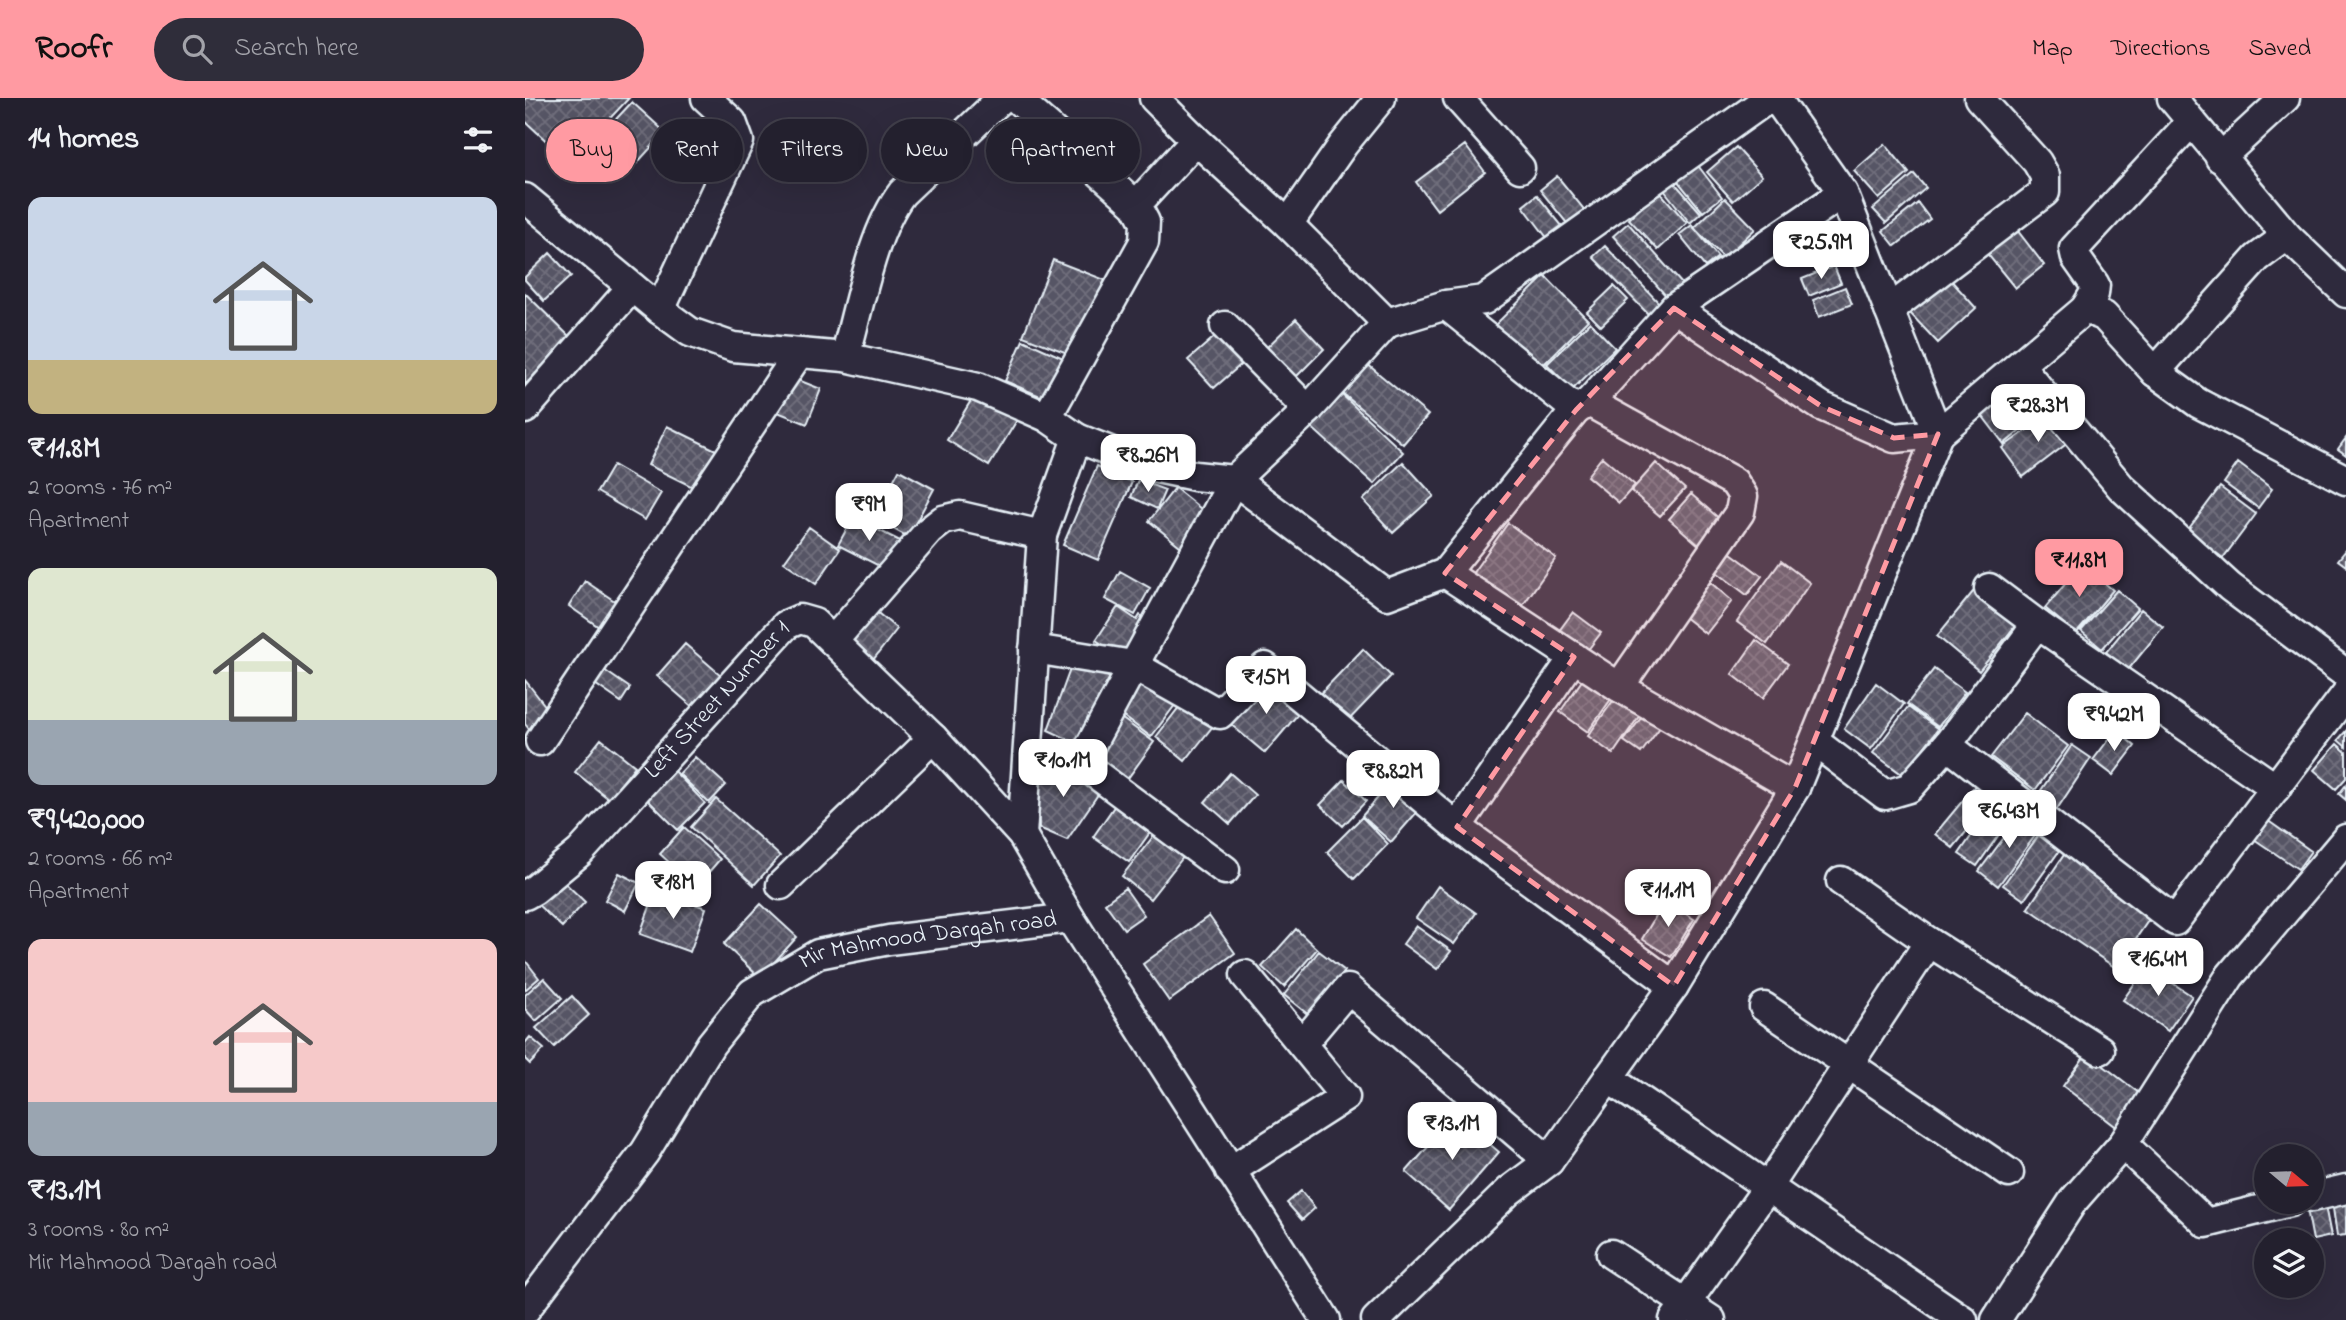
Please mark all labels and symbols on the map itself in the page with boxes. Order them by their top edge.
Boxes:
pin: ₹25.9M [1764,222,1878,281]
pin: ₹28.3M [1981,384,2095,444]
pin: ₹8.26M [1091,434,1205,494]
pin: ₹9M [835,484,903,543]
pin: ₹11.8M [2022,540,2136,599]
street label: Left Street Number 1 [636,613,799,787]
pin: ₹15M [1225,656,1307,716]
pin: ₹9.42M [2057,694,2171,753]
pin: ₹10.1M [1006,740,1120,799]
pin: ₹8.82M [1336,750,1450,810]
pin: ₹6.43M [1952,790,2066,850]
pin: ₹18M [632,862,714,921]
pin: ₹11.1M [1611,870,1725,929]
street label: Mir Mahmood Dargah road [793,902,1059,979]
pin: ₹16.4M [2101,939,2215,998]
pin: ₹13.1M [1395,1102,1509,1162]
north arrow [2254,1144,2324,1214]

